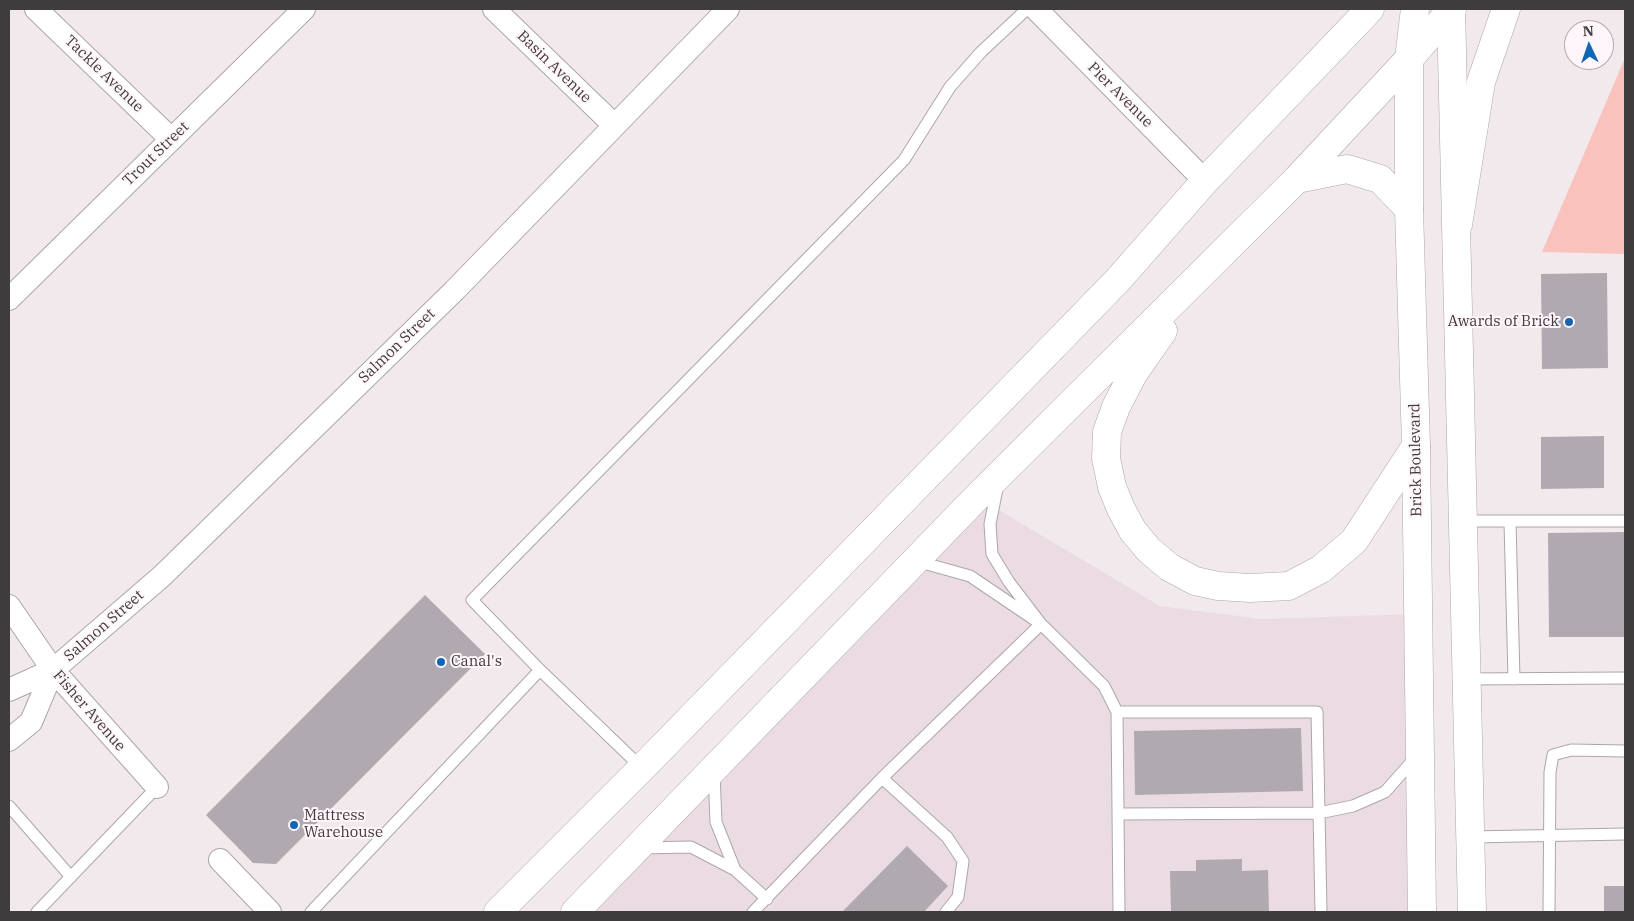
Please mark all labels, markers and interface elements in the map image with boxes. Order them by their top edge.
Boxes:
north arrow [1564,20,1614,70]
text: N [1582,22,1594,40]
street label: Basin Avenue [513,27,595,107]
street label: Tackle Avenue [61,32,147,116]
street label: Pier Avenue [1084,59,1156,131]
street label: Trout Street [119,118,193,190]
street label: Salmon Street [355,305,439,387]
place label: Awards of Brick [1448,313,1559,331]
marker: Awards of Brick [1563,316,1575,328]
street label: Brick Boulevard [1406,403,1426,517]
street label: Salmon Street [61,587,147,665]
place label: Canal's [451,653,502,671]
marker: Canal's [435,656,447,668]
street label: Fisher Avenue [49,667,129,755]
place label: Mattress Warehouse [304,807,383,842]
marker: Mattress Warehouse [288,819,300,831]

